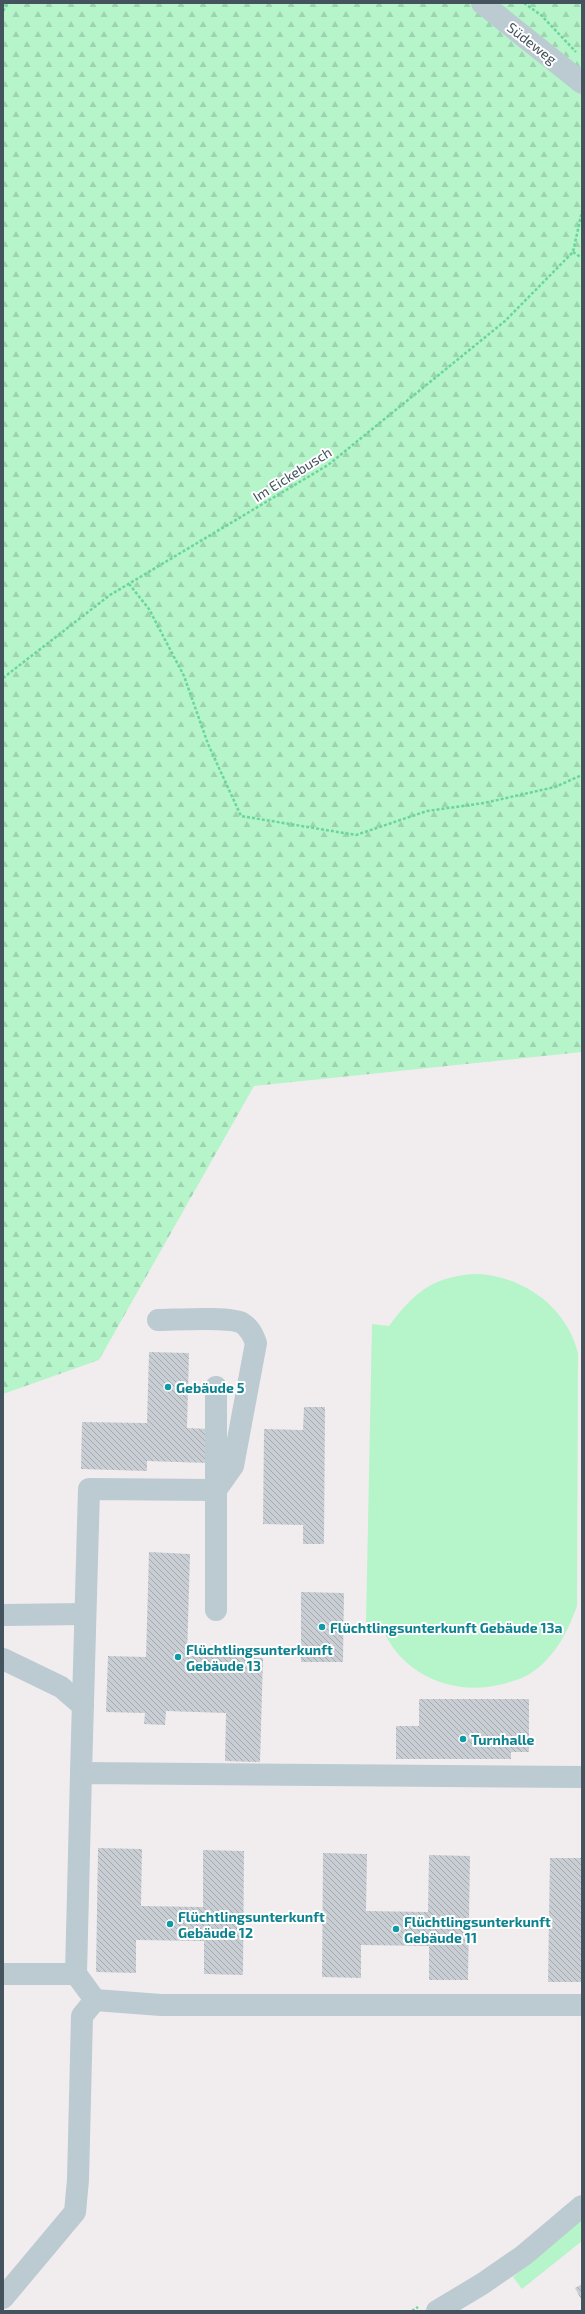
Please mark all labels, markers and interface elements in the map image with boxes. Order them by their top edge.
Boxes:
street label: Südeweg [504,18,560,68]
street label: Im Eickebusch [249,443,335,505]
place label: Gebäude 5 [176,1379,245,1396]
marker: Gebäude 5 [163,1382,173,1392]
place label: Flüchtlingsunterkunft Gebäude 13a [330,1619,563,1636]
marker: Flüchtlingsunterkunft Gebäude 13a [317,1622,327,1632]
place label: Flüchtlingsunterkunft Gebäude 13 [186,1641,333,1674]
marker: Flüchtlingsunterkunft Gebäude 13 [173,1652,183,1662]
place label: Turnhalle [471,1731,535,1748]
marker: Turnhalle [458,1734,468,1744]
place label: Flüchtlingsunterkunft Gebäude 12 [178,1908,325,1941]
place label: Flüchtlingsunterkunft Gebäude 11 [404,1913,551,1946]
marker: Flüchtlingsunterkunft Gebäude 12 [165,1919,175,1929]
marker: Flüchtlingsunterkunft Gebäude 11 [391,1924,401,1934]

